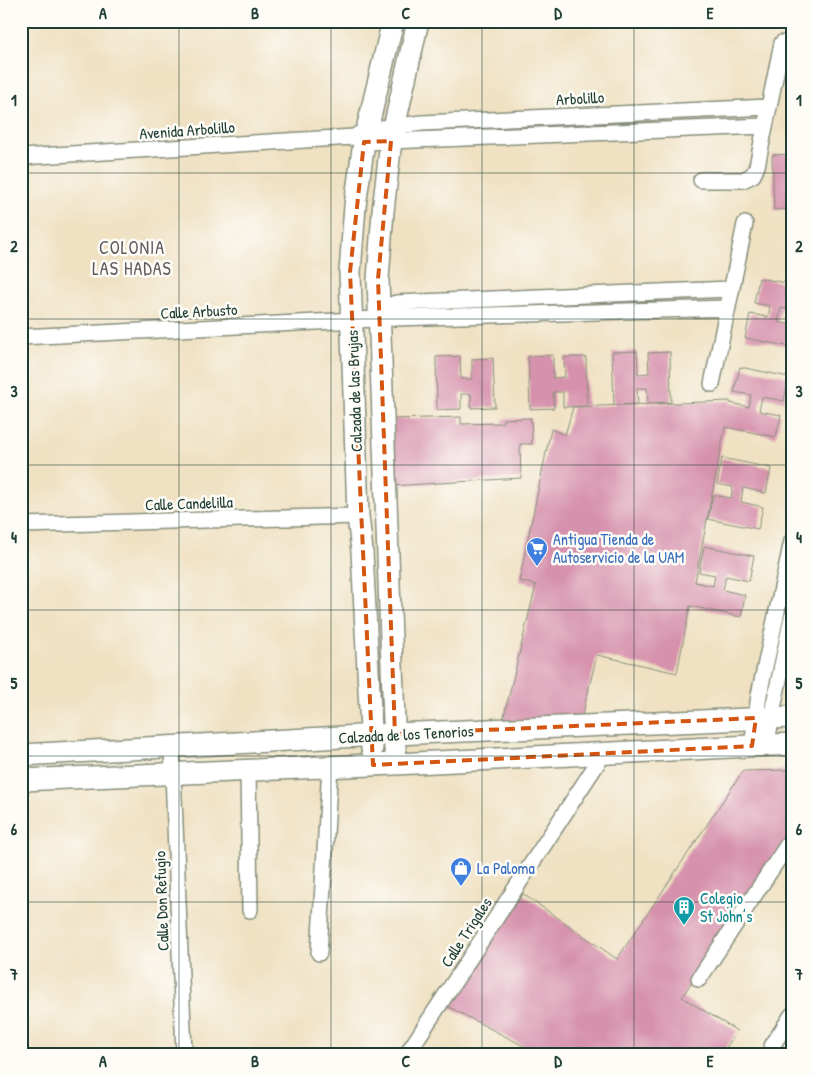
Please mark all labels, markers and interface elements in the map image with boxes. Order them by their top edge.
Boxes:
text: A [99,2,107,24]
text: B [251,2,259,24]
text: C [402,2,411,24]
text: D [554,2,562,24]
text: E [706,2,714,24]
street label: Arbolillo [555,86,605,110]
text: 1 [11,89,17,111]
text: 1 [796,89,802,111]
street label: Avenida Arbolillo [138,116,236,144]
text: 2 [10,235,18,257]
district label: COLONIA LAS HADAS [92,235,172,281]
text: 2 [795,235,803,257]
street label: Calle Arbusto [160,298,239,324]
street label: Calzada de las Brujas [341,330,367,452]
text: 3 [10,380,18,402]
text: 3 [795,380,803,402]
street label: Calle Candelilla [145,490,233,516]
text: 4 [11,526,17,548]
text: 4 [796,526,802,548]
place label: Antigua Tienda de Autoservicio de la UAM [553,528,684,568]
supermarket icon: Antigua Tienda de Autoservicio de la UAM [525,536,549,567]
text: 5 [11,672,18,694]
text: 5 [796,672,803,694]
street label: Calzada de los Tenorios [338,719,474,749]
text: 6 [11,818,18,840]
text: 6 [796,818,803,840]
street label: Calle Don Refugio [148,850,174,951]
shop icon: La Paloma [449,856,473,887]
place label: La Paloma [477,857,535,879]
place label: Colegio St John’s [700,887,753,927]
street label: Calle Trigales [435,893,497,971]
building icon: Colegio St John’s [672,895,696,926]
text: 7 [9,963,18,985]
text: 7 [794,963,803,985]
text: A [99,1050,107,1072]
text: B [251,1050,259,1072]
text: C [402,1050,411,1072]
text: D [554,1050,562,1072]
text: E [706,1050,714,1072]

